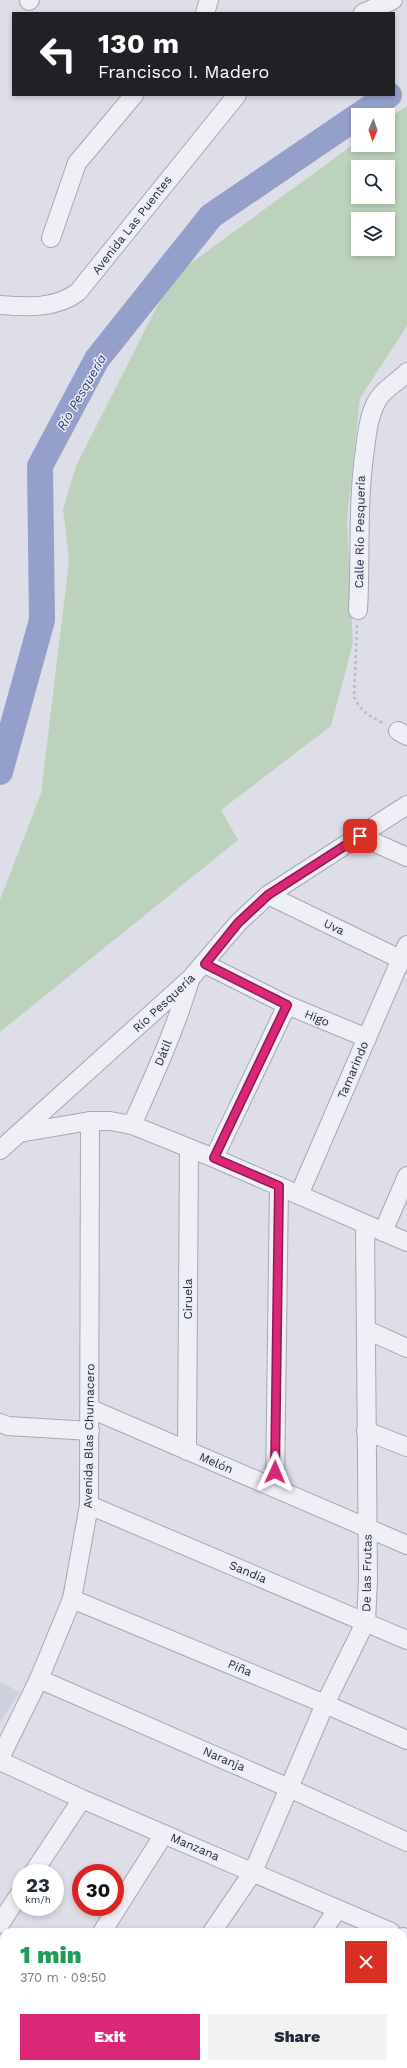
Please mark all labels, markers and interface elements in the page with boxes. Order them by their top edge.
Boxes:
text: 130 m [98,27,179,60]
icon: left [32,28,84,80]
text: Francisco I. Madero [98,61,269,82]
north arrow [351,108,395,152]
map controls [351,108,395,256]
button: search [351,160,395,204]
street label: Avenida Las Puentes [89,173,175,277]
button: layers [351,212,395,256]
water label: Río Pesquería [54,352,109,433]
street label: Calle Río Pesquería [352,475,368,589]
pin [343,819,377,853]
icon: arrive [349,825,371,847]
street label: Uva [321,916,347,938]
street label: Río Pesquería [130,971,198,1035]
street label: Higo [303,1007,331,1029]
street label: Dátil [151,1038,175,1068]
street label: Tamarindo [335,1039,371,1101]
street label: Ciruela [181,1278,195,1320]
street label: Avenida Blas Chumacero [81,1363,97,1509]
street label: Melón [197,1450,235,1476]
position arrow [254,1451,296,1493]
street label: De las Frutas [359,1534,375,1612]
street label: Sandía [227,1558,269,1586]
street label: Piña [226,1657,254,1679]
street label: Naranja [201,1744,247,1774]
street label: Manzana [168,1830,222,1864]
speed limit sign: 30 [72,1864,124,1916]
text: 23 [26,1873,50,1897]
text: km/h [25,1894,51,1905]
text: 1 min [20,1941,82,1969]
button: close [345,1941,387,1983]
text: 370 m · 09:50 [20,1970,106,1985]
button: Exit [20,2014,200,2060]
button: Share [208,2014,387,2060]

